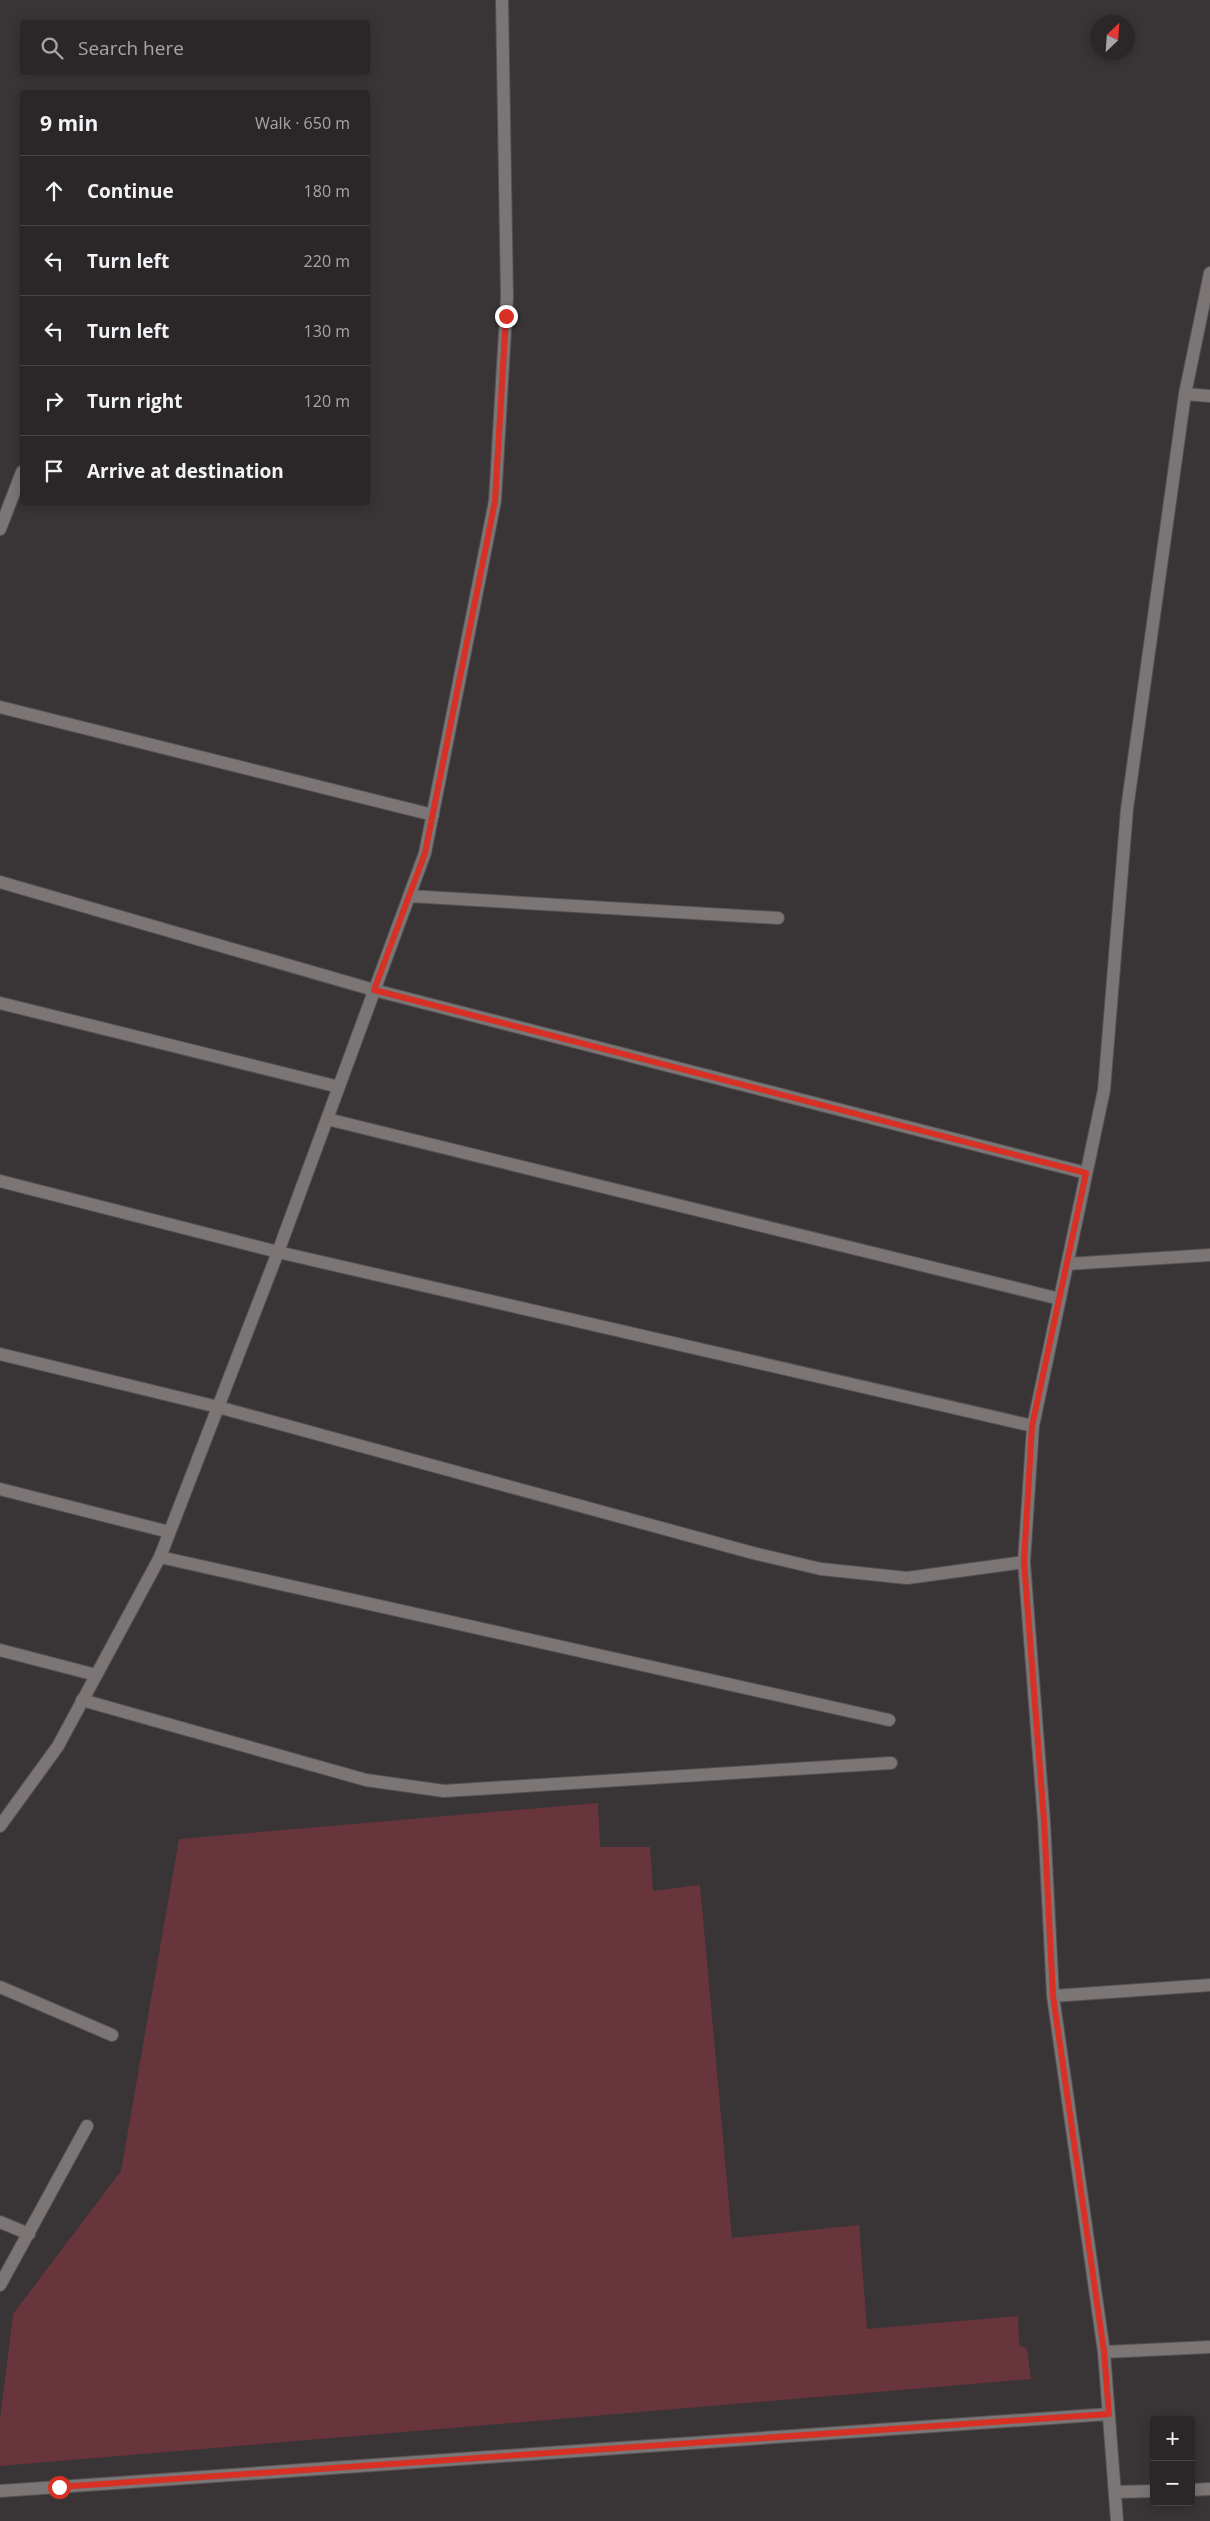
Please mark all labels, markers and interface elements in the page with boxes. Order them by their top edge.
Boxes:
north arrow [1090,15,1135,60]
search box [20,20,370,75]
icon: search [38,34,66,62]
text: Search here [78,35,184,61]
text: 9 min [40,109,98,137]
text: Walk · 650 m [255,112,350,134]
icon: ahead [40,177,68,205]
text: Continue [87,178,174,204]
text: 180 m [304,180,350,202]
icon: left [40,247,68,275]
text: Turn left [87,248,169,274]
text: 220 m [304,250,350,272]
route end [495,305,518,328]
icon: left [40,317,68,345]
text: Turn left [87,318,169,344]
text: 130 m [304,320,350,342]
icon: right [40,387,68,415]
text: Turn right [87,388,182,414]
text: 120 m [304,390,350,412]
icon: arrive [40,457,68,485]
text: Arrive at destination [87,458,284,484]
map controls [1150,2416,1195,2506]
button: + [1150,2416,1195,2461]
button: − [1150,2461,1195,2506]
route start [48,2476,71,2499]

